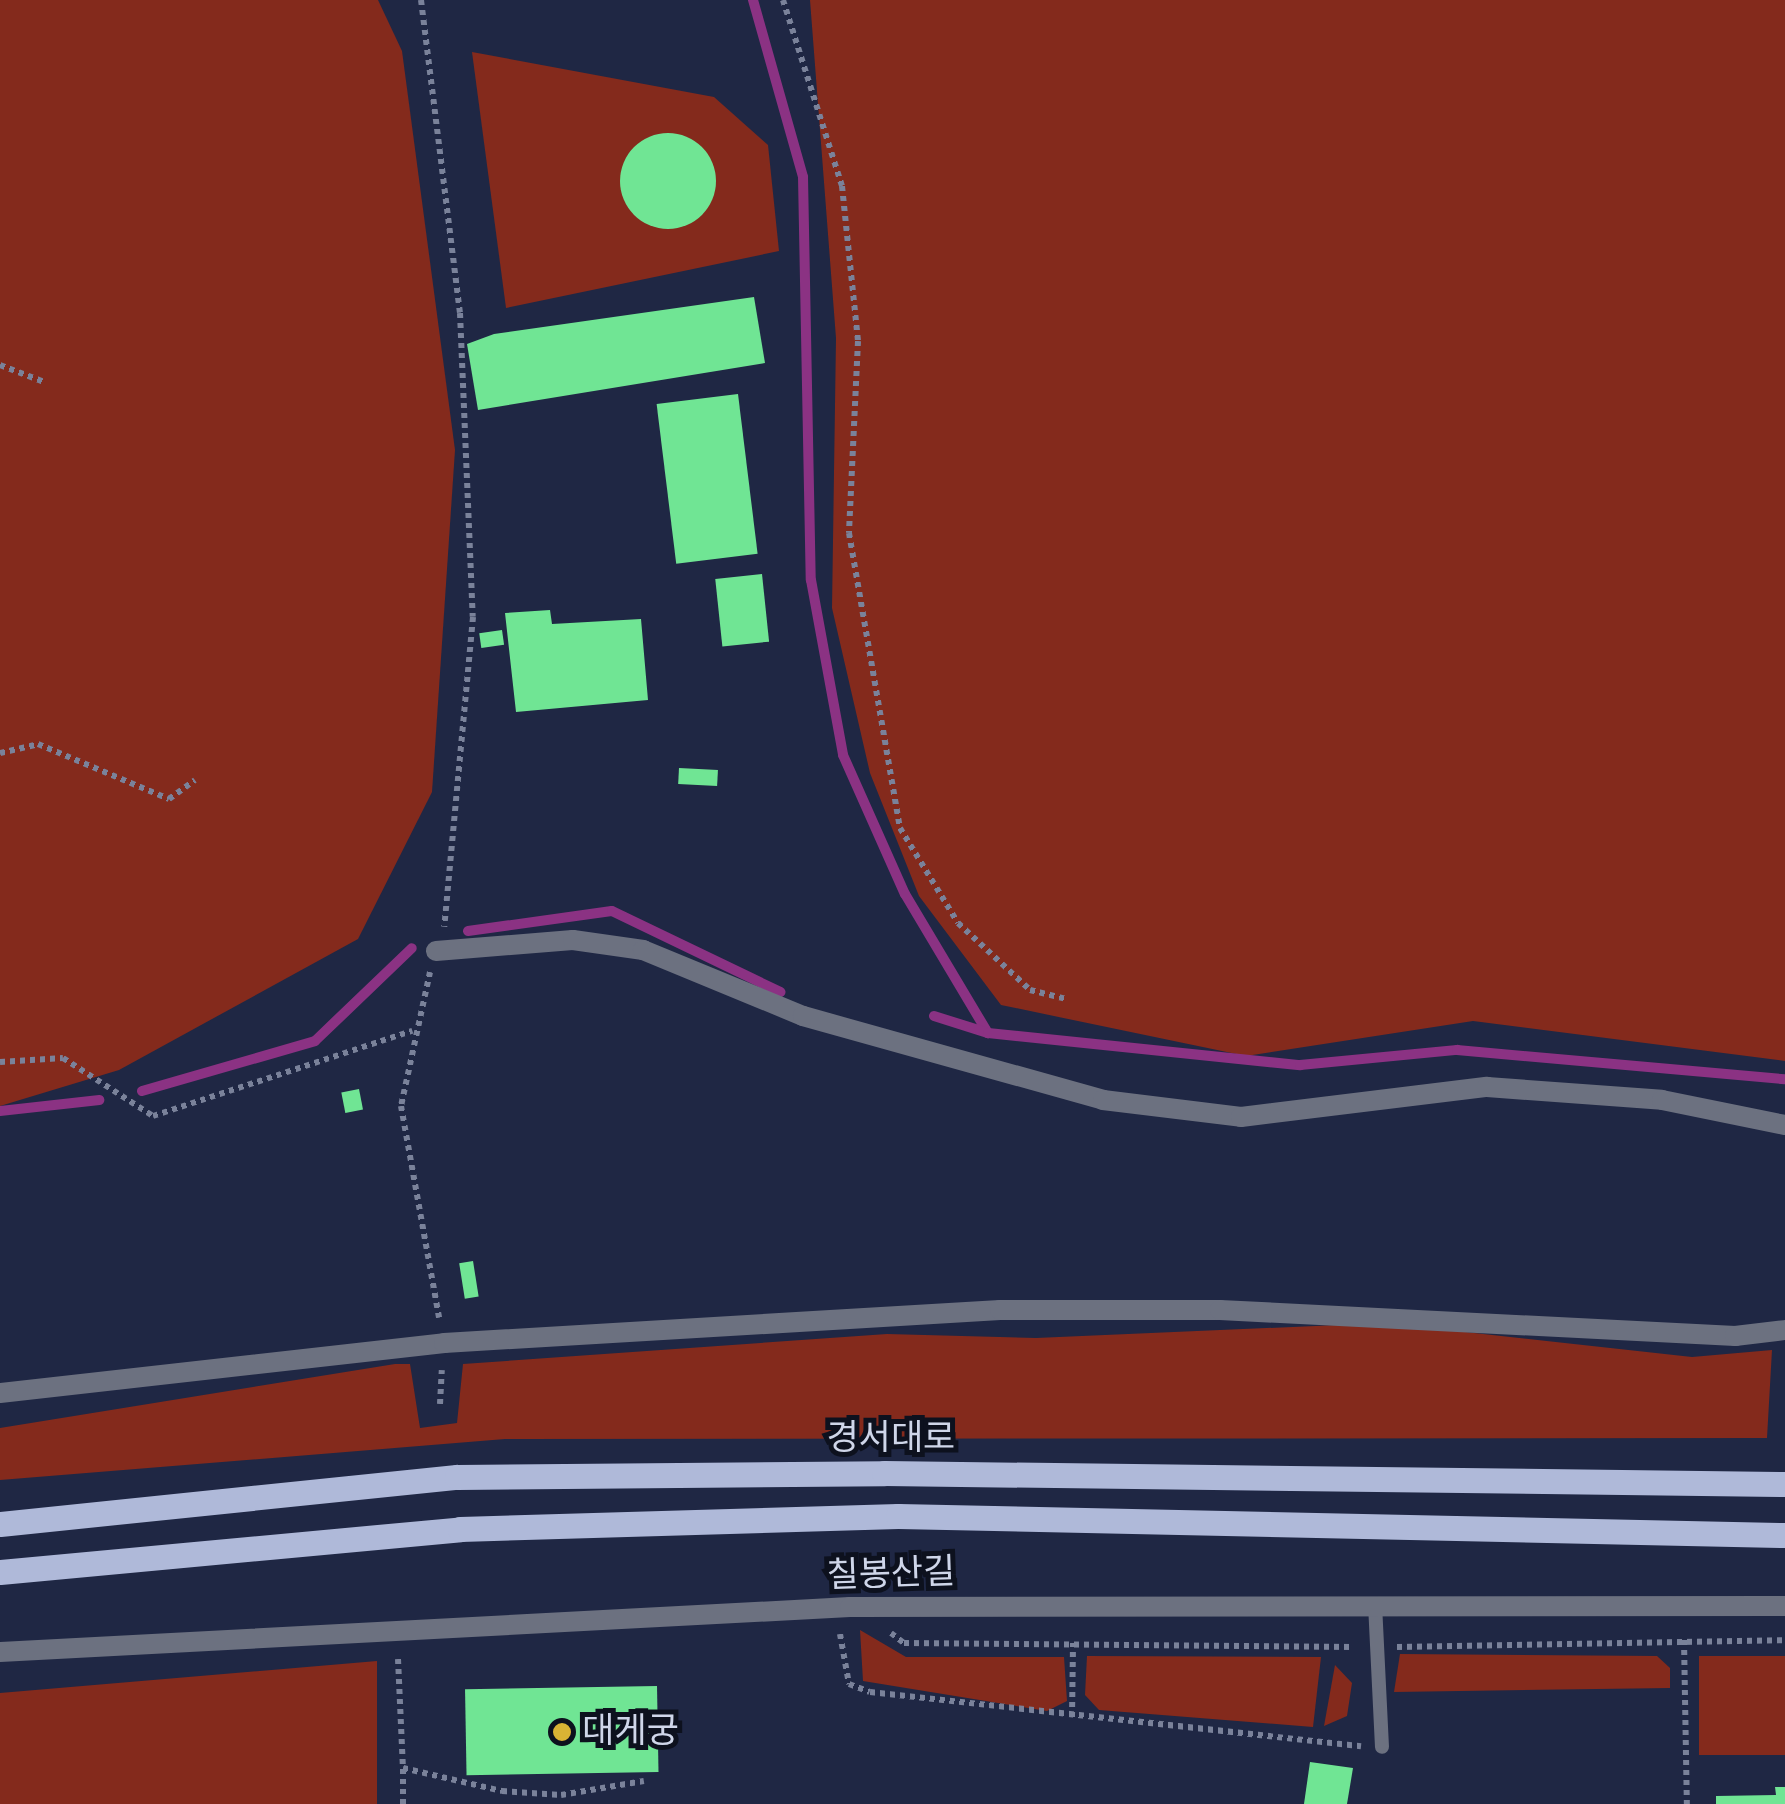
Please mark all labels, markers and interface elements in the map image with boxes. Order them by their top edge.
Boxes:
street label: 경서대로 [827,1418,955,1460]
street label: 칠봉산길 [826,1552,956,1598]
place label: 대게궁 [582,1711,679,1753]
marker: 대게궁 [551,1721,573,1743]

